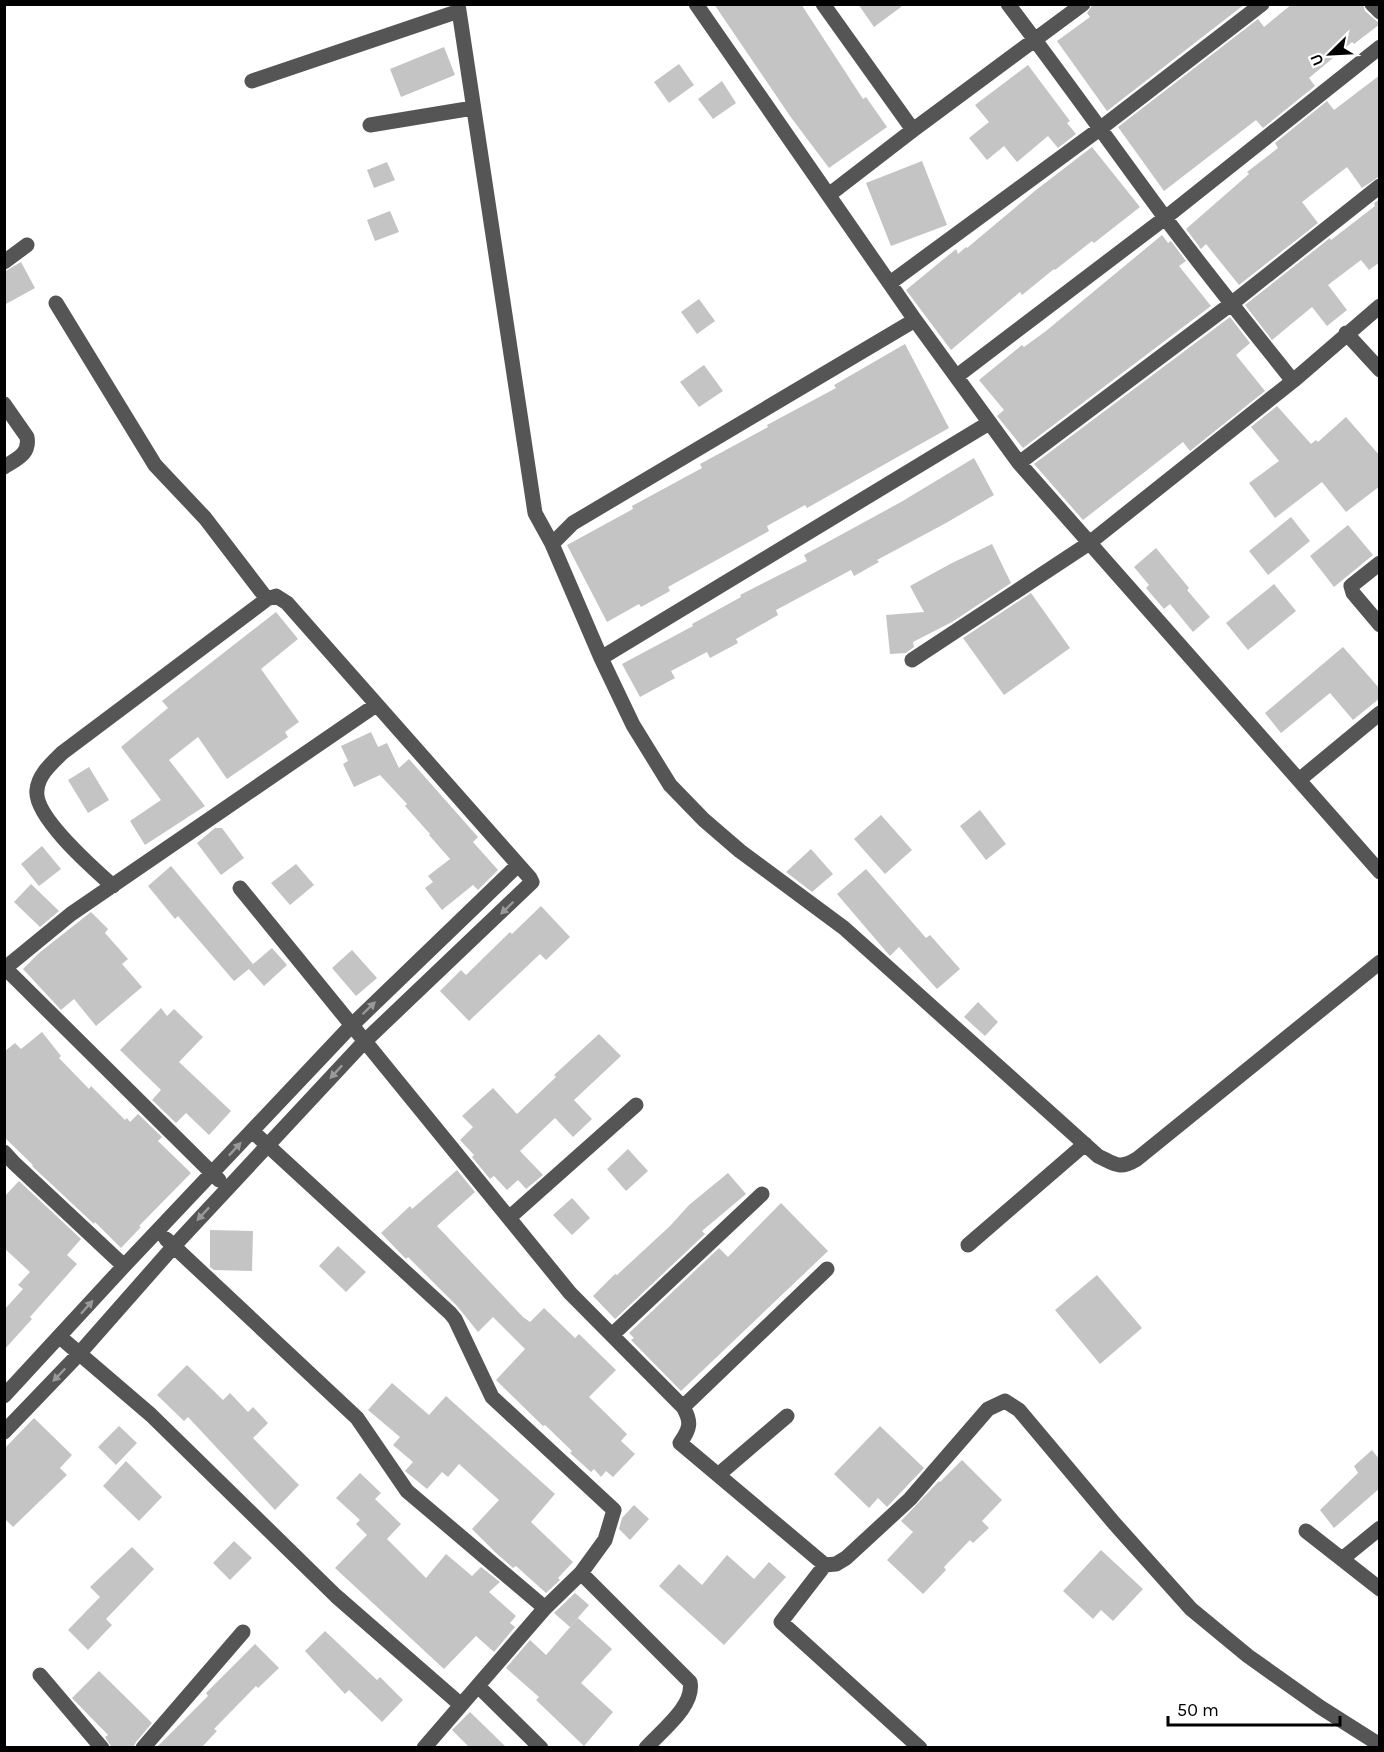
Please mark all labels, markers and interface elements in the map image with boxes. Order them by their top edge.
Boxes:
north arrow [1300,24,1360,84]
text: U [1306,51,1328,69]
one-way arrow [500,900,514,914]
one-way arrow [362,1002,376,1016]
one-way arrow [329,1064,343,1079]
one-way arrow [228,1142,242,1157]
one-way arrow [196,1207,210,1222]
one-way arrow [80,1300,93,1315]
one-way arrow [52,1368,66,1382]
scale bar [1168,1689,1340,1727]
text: 50 m [1177,1699,1219,1721]

